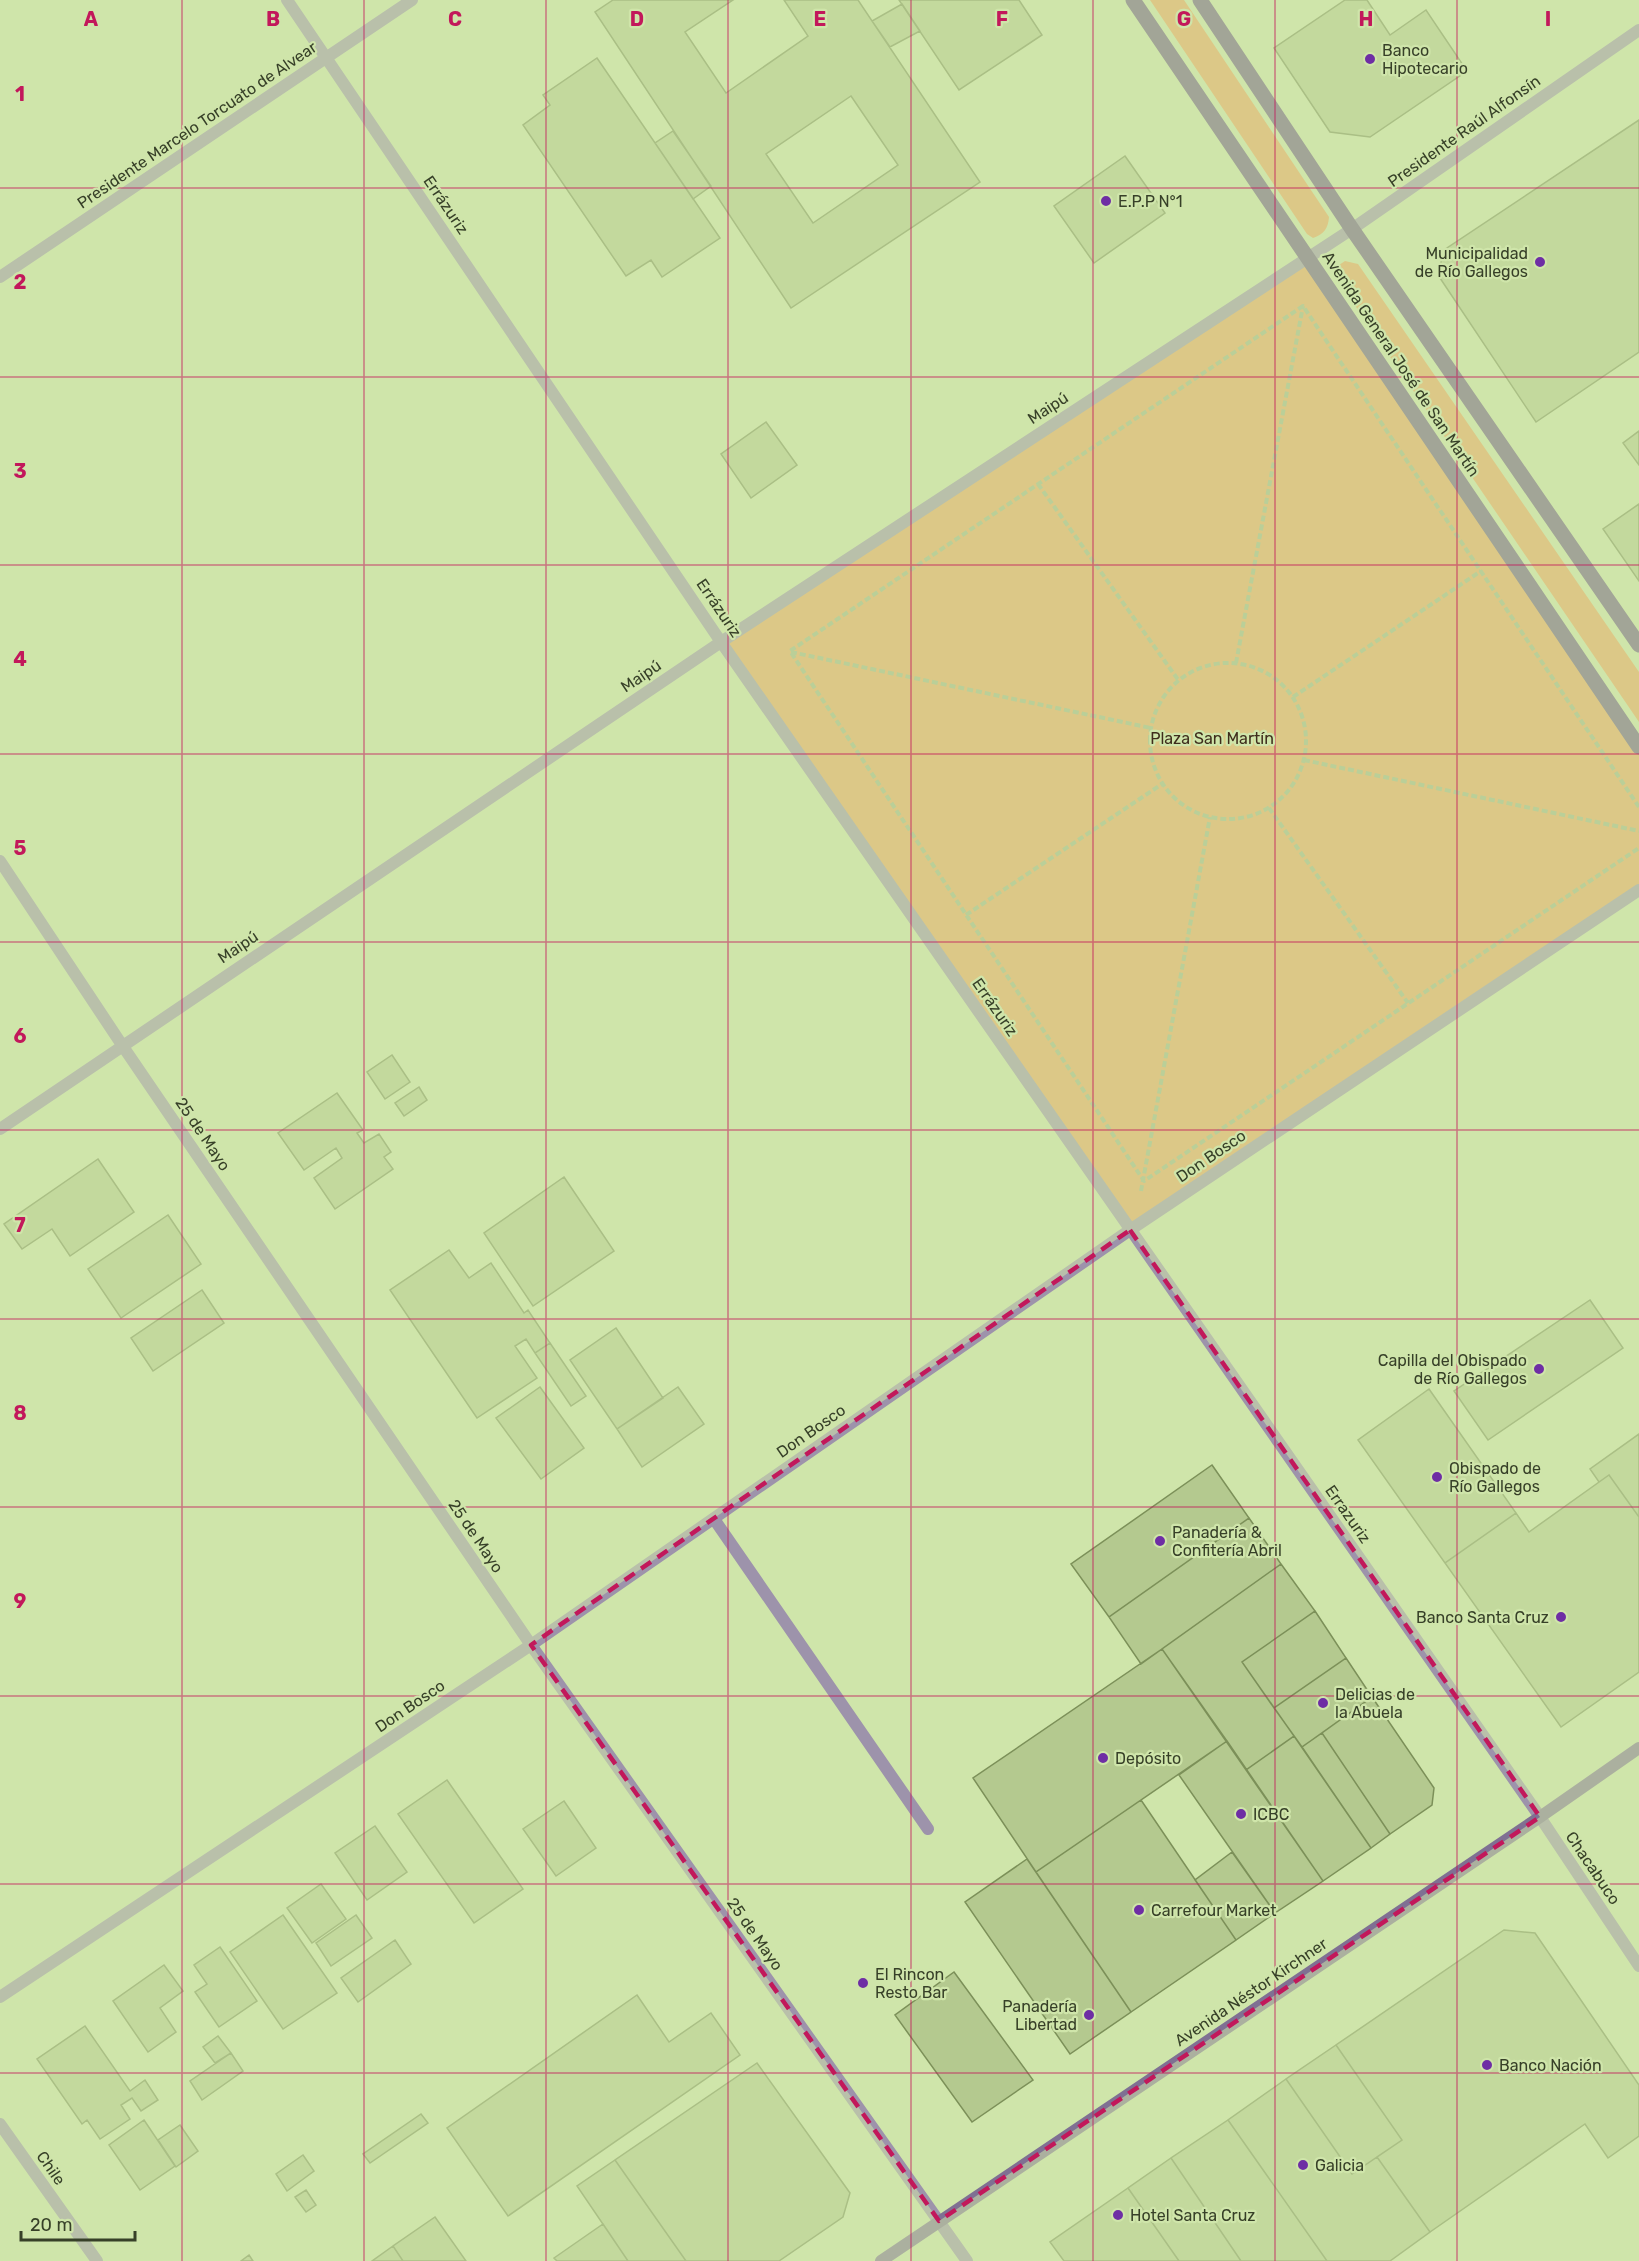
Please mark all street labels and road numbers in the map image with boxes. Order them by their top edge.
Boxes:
street label: Presidente Marcelo Torcuato de Alvear [74,38,320,212]
street label: Presidente Raúl Alfonsín [1384,71,1544,191]
street label: Errázuriz [420,172,472,238]
street label: Avenida General José de San Martín [1318,248,1484,480]
street label: Maipú [1024,388,1072,428]
street label: Errázuriz [693,575,745,641]
street label: Maipú [617,656,665,696]
street label: Maipú [214,927,262,967]
street label: Errázuriz [968,974,1022,1040]
street label: 25 de Mayo [172,1094,234,1174]
street label: Don Bosco [1173,1126,1249,1186]
street label: Don Bosco [773,1400,849,1462]
street label: Errazuriz [1321,1481,1375,1547]
street label: 25 de Mayo [445,1496,507,1576]
street label: Don Bosco [372,1676,448,1736]
street label: Chacabuco [1562,1828,1624,1908]
street label: 25 de Mayo [723,1894,787,1974]
street label: Avenida Néstor Kirchner [1171,1934,1331,2050]
street label: Chile [33,2147,69,2189]

